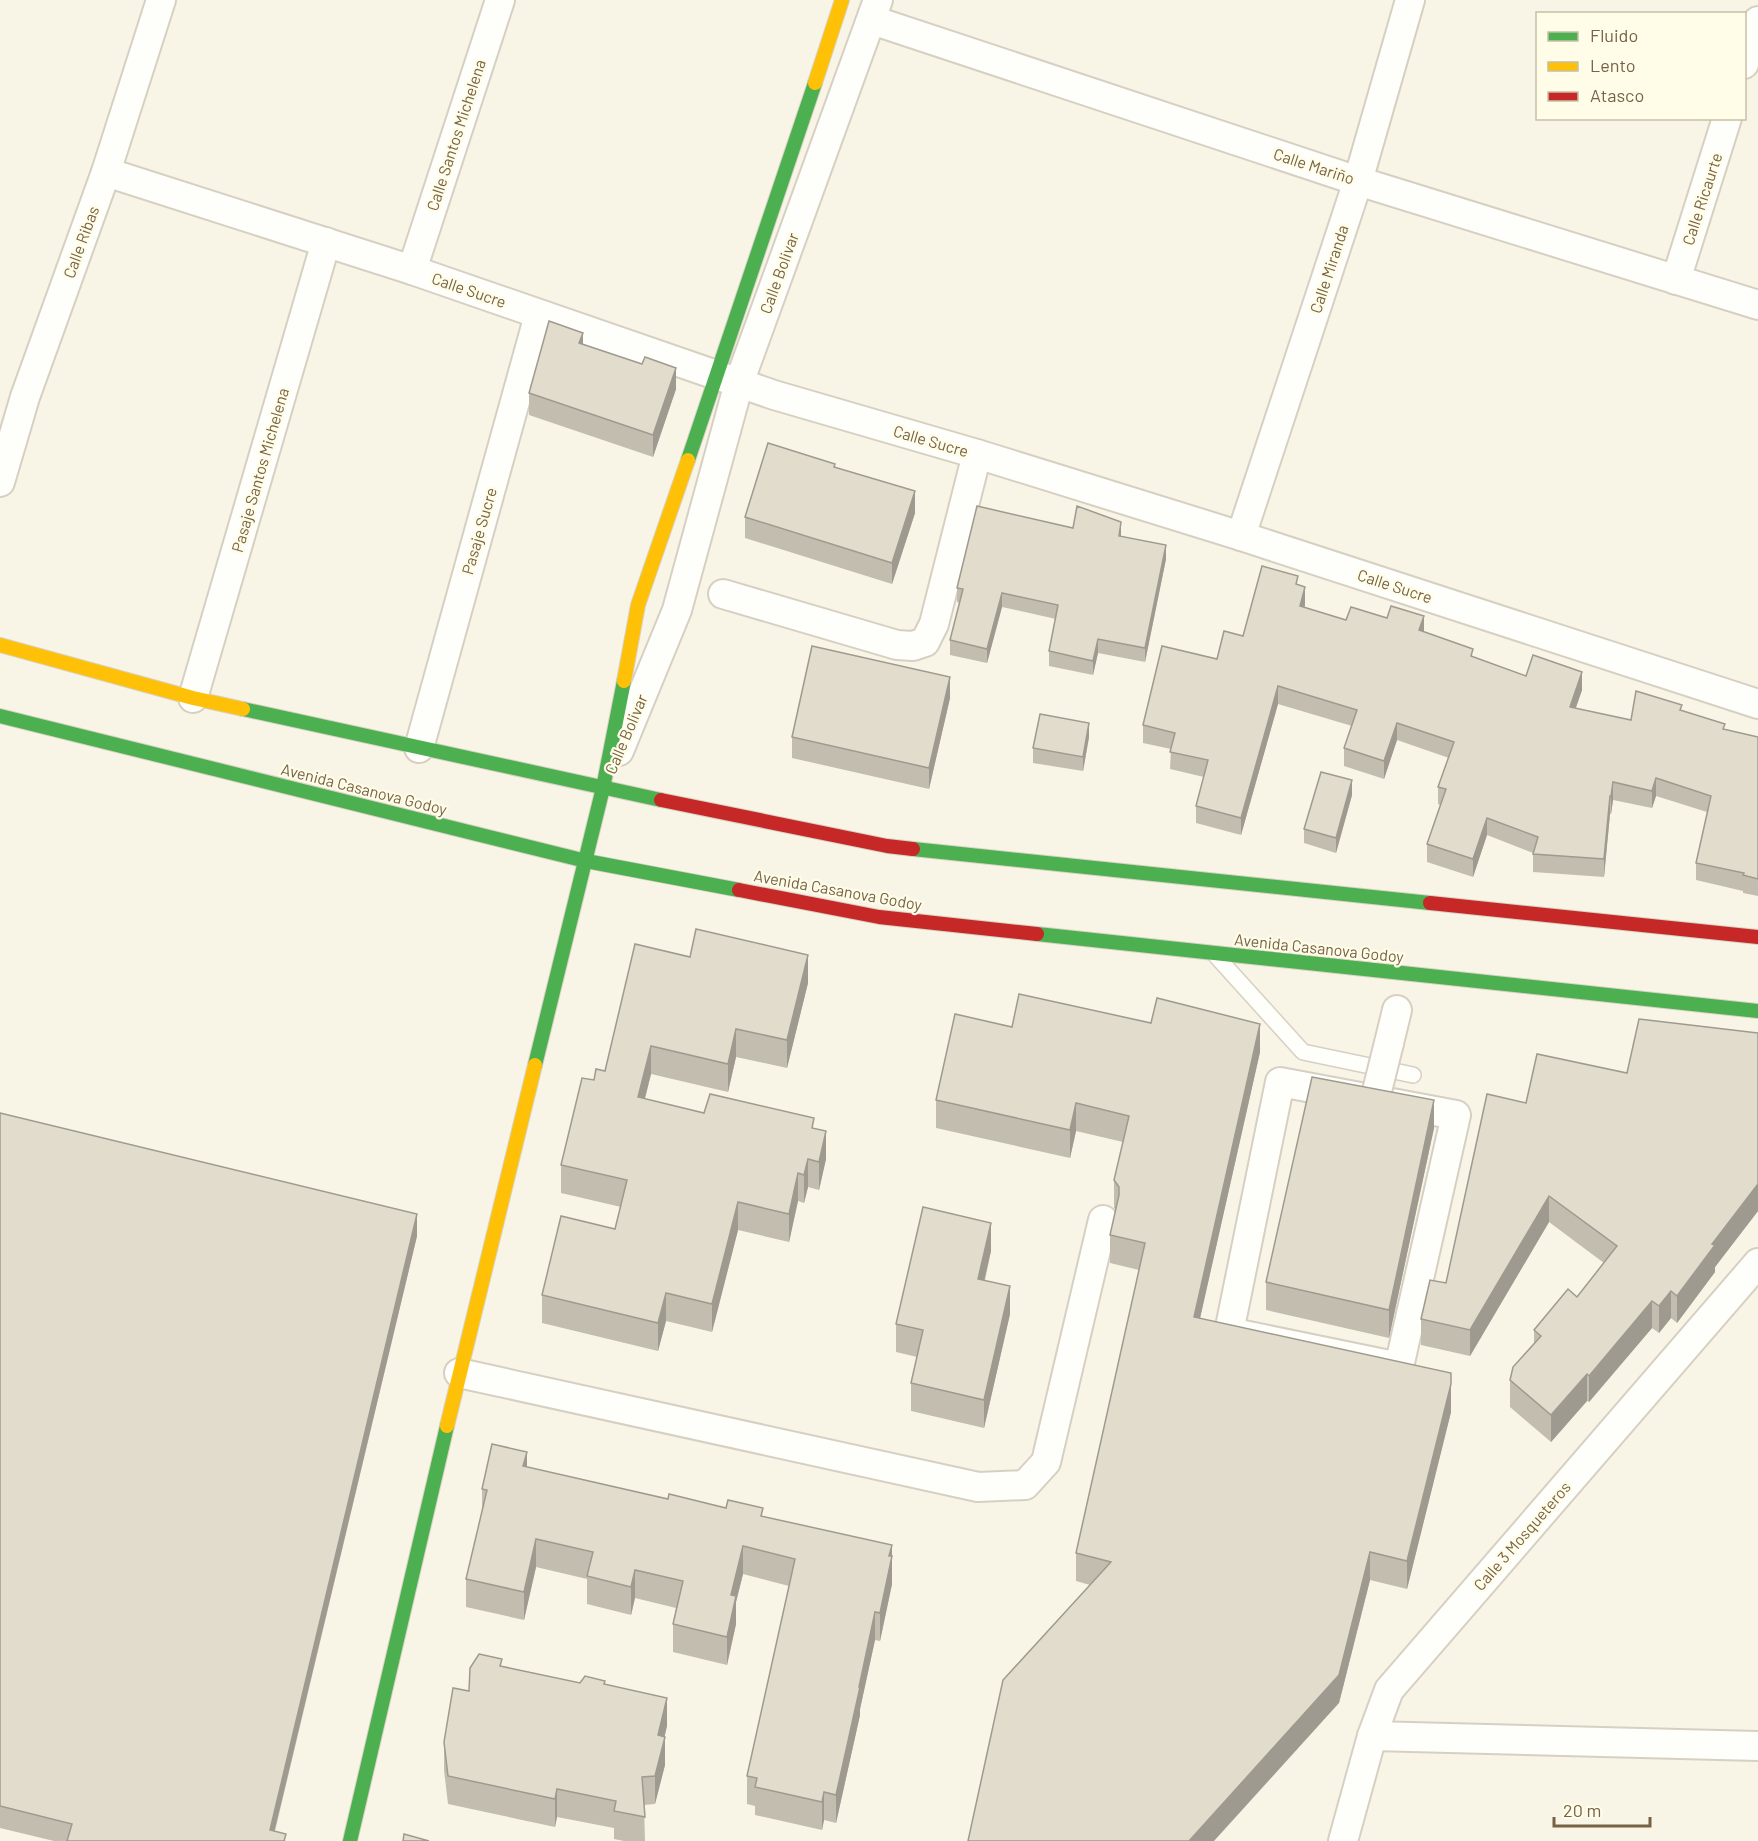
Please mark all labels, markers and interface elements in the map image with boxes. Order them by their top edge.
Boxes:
legend [1536,12,1746,120]
text: Fluido [1590,24,1638,46]
text: Lento [1590,54,1636,76]
street label: Calle Santos Michelena [422,57,489,213]
text: Atasco [1590,84,1644,106]
street label: Calle Mariño [1271,144,1357,187]
street label: Calle Ricaurte [1678,150,1725,247]
street label: Calle Ribas [59,203,102,280]
street label: Calle Miranda [1305,222,1352,315]
street label: Calle Bolivar [755,230,802,316]
street label: Calle Sucre [429,268,509,311]
street label: Pasaje Santos Michelena [227,385,292,554]
street label: Calle Sucre [891,421,971,460]
street label: Pasaje Sucre [457,485,500,577]
street label: Calle Sucre [1355,565,1435,607]
street label: Calle Bolivar [600,691,651,777]
street label: Avenida Casanova Godoy [279,759,450,818]
street label: Avenida Casanova Godoy [753,865,924,914]
street label: Avenida Casanova Godoy [1233,929,1405,966]
street label: Calle 3 Mosqueteros [1469,1477,1574,1594]
scale bar [1554,1790,1650,1828]
text: 20 m [1563,1799,1601,1821]

